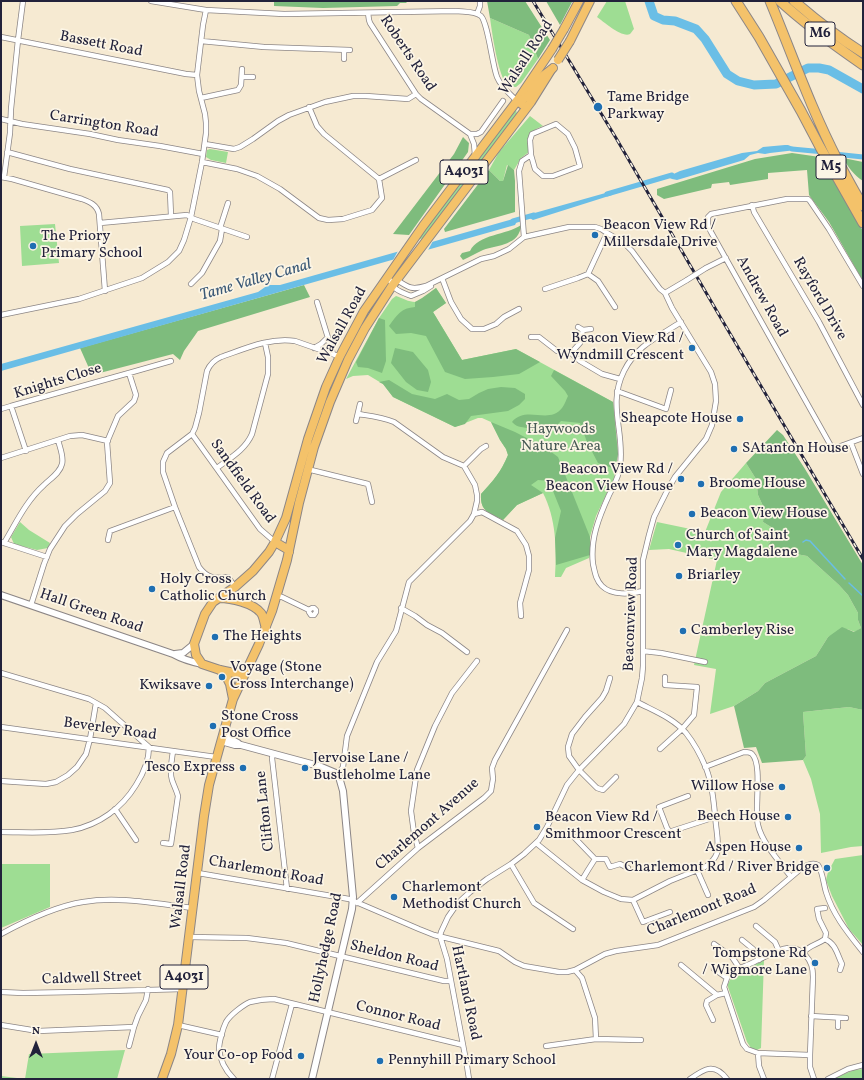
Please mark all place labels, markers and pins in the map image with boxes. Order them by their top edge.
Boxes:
place label: Tame Bridge Parkway [607,89,689,124]
marker: Tame Bridge Parkway [592,101,604,113]
place label: Beacon View Rd / Millersdale Drive [603,217,717,252]
place label: The Priory Primary School [41,228,143,263]
marker: Beacon View Rd / Millersdale Drive [590,230,600,240]
marker: The Priory Primary School [28,241,38,251]
place label: Beacon View Rd / Wyndmill Crescent [557,330,684,365]
marker: Beacon View Rd / Wyndmill Crescent [687,343,697,353]
place label: Sheapcote House [620,410,732,428]
marker: Sheapcote House [735,414,745,424]
place label: SAtanton House [742,440,849,458]
marker: SAtanton House [729,444,739,454]
place label: Beacon View Rd / Beacon View House [546,461,673,496]
marker: Beacon View Rd / Beacon View House [676,474,686,484]
place label: Broome House [709,475,805,493]
marker: Broome House [696,479,706,489]
place label: Beacon View House [700,505,827,523]
marker: Beacon View House [687,509,697,519]
place label: Church of Saint Mary Magdalene [686,527,798,562]
marker: Church of Saint Mary Magdalene [673,540,683,550]
place label: Briarley [687,567,740,585]
place label: Holy Cross Catholic Church [160,571,267,606]
marker: Briarley [674,571,684,581]
marker: Holy Cross Catholic Church [147,584,157,594]
place label: Camberley Rise [691,622,794,640]
marker: Camberley Rise [678,626,688,636]
place label: The Heights [223,628,302,646]
marker: The Heights [210,632,220,642]
place label: Voyage (Stone Cross Interchange) [230,659,354,694]
marker: Voyage (Stone Cross Interchange) [217,672,227,682]
place label: Kwiksave [139,677,201,695]
marker: Kwiksave [204,681,214,691]
place label: Stone Cross Post Office [221,708,298,743]
marker: Stone Cross Post Office [208,721,218,731]
place label: Jervoise Lane / Bustleholme Lane [313,750,431,785]
place label: Tesco Express [144,759,235,777]
marker: Tesco Express [238,763,248,773]
marker: Jervoise Lane / Bustleholme Lane [300,763,310,773]
place label: Willow Hose [691,778,774,796]
marker: Willow Hose [777,782,787,792]
place label: Beech House [697,808,780,826]
place label: Beacon View Rd / Smithmoor Crescent [545,809,681,844]
marker: Beech House [783,812,793,822]
marker: Beacon View Rd / Smithmoor Crescent [532,822,542,832]
place label: Aspen House [705,839,791,857]
marker: Aspen House [794,843,804,853]
place label: Charlemont Rd / River Bridge [624,859,819,877]
marker: Charlemont Rd / River Bridge [822,863,832,873]
place label: Charlemont Methodist Church [402,879,521,914]
marker: Charlemont Methodist Church [389,892,399,902]
place label: Tompstone Rd / Wigmore Lane [702,945,807,980]
marker: Tompstone Rd / Wigmore Lane [810,958,820,968]
place label: Your Co-op Food [183,1047,293,1065]
marker: Your Co-op Food [296,1051,306,1061]
place label: Pennyhill Primary School [388,1052,556,1070]
marker: Pennyhill Primary School [375,1056,385,1066]

